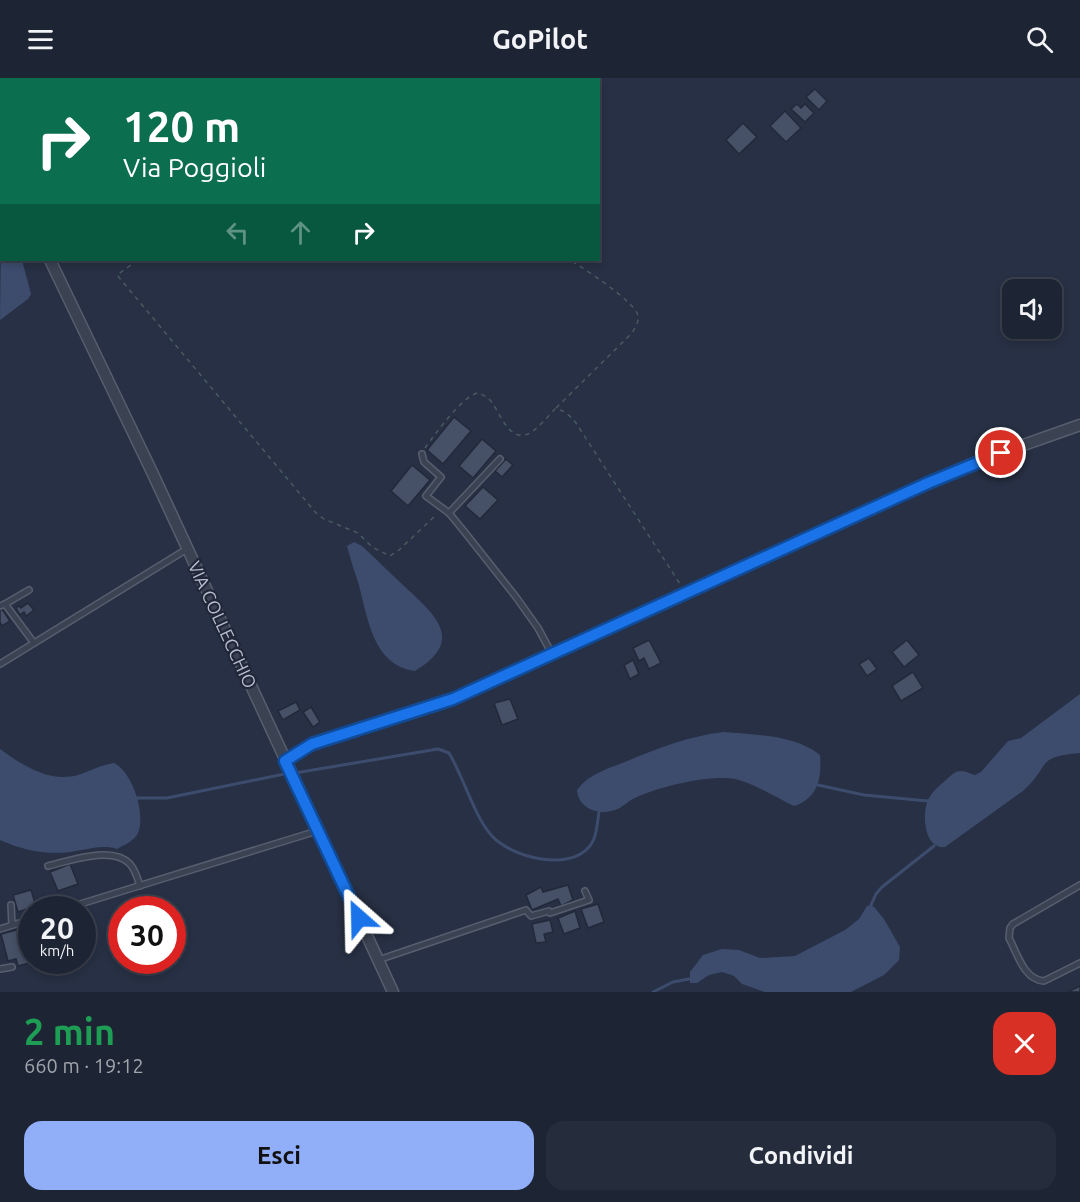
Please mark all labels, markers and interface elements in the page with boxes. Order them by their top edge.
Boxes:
icon: menu [24,23,57,56]
icon: search [1023,23,1056,56]
text: GoPilot [492,24,588,54]
icon: right [24,102,102,180]
text: 120 m [123,103,240,150]
text: Via Poggioli [123,152,266,182]
icon: left [221,216,254,249]
icon: ahead [284,216,317,249]
icon: right [347,216,380,249]
map controls [1002,279,1062,339]
button: sound [1002,279,1062,339]
pin [975,427,1026,478]
icon: arrive [984,436,1017,469]
street label: VIA COLLECCHIO [185,558,261,691]
position arrow [327,886,391,950]
speed limit sign: 30 [108,896,186,974]
text: 20 [40,911,74,945]
text: km/h [40,942,74,959]
text: 2 min [24,1011,115,1052]
button: close [993,1012,1056,1075]
text: 660 m · 19:12 [24,1054,144,1077]
button: Esci [24,1121,534,1190]
button: Condividi [546,1121,1056,1190]

